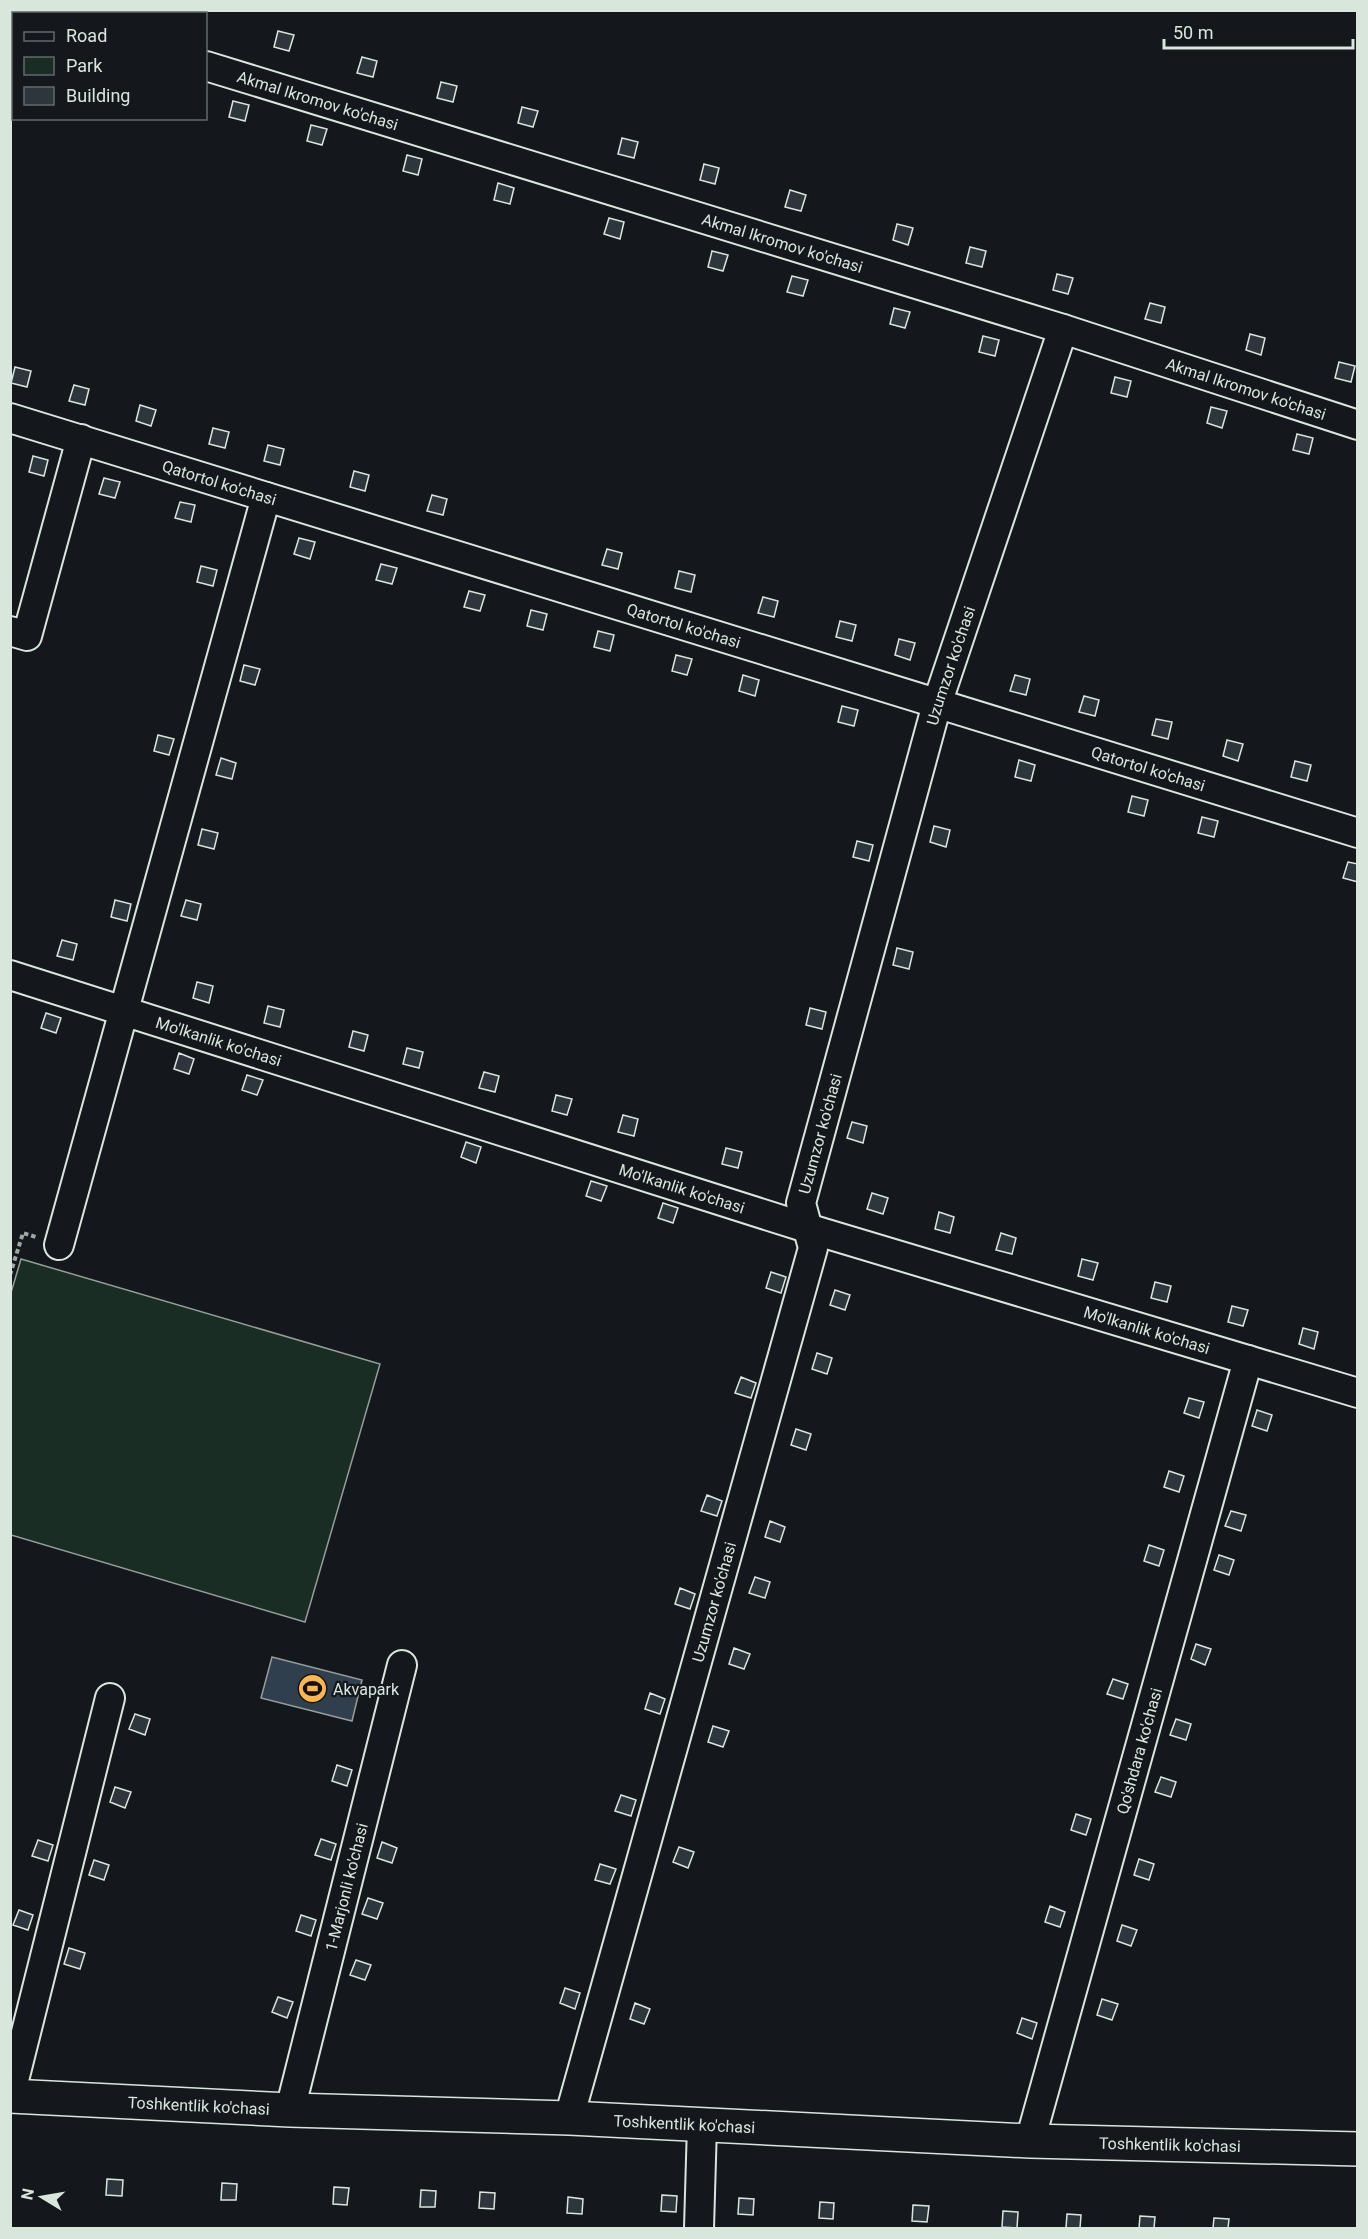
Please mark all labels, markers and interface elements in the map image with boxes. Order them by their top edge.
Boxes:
legend [12,12,207,120]
scale bar [1164,12,1353,50]
text: 50 m [1173,22,1213,43]
text: Road [66,25,107,46]
text: Park [66,55,103,76]
street label: Akmal Ikromov ko'chasi [235,67,401,134]
text: Building [66,85,130,106]
street label: Akmal Ikromov ko'chasi [700,209,865,277]
street label: Akmal Ikromov ko'chasi [1164,354,1329,424]
street label: Qatortol ko'chasi [160,456,279,509]
street label: Qatortol ko'chasi [624,599,743,652]
street label: Uzumzor ko'chasi [922,604,979,727]
street label: Qatortol ko'chasi [1089,742,1208,795]
street label: Mo'lkanlik ko'chasi [154,1012,284,1070]
street label: Uzumzor ko'chasi [794,1071,845,1196]
street label: Mo'lkanlik ko'chasi [617,1159,747,1217]
street label: Mo'lkanlik ko'chasi [1082,1302,1212,1358]
street label: Uzumzor ko'chasi [688,1540,740,1664]
sports icon: Akvapark [296,1673,328,1705]
place label: Akvapark [333,1680,400,1699]
street label: Qo'shdara ko'chasi [1112,1686,1166,1816]
street label: 1-Marjonli ko'chasi [321,1821,371,1953]
street label: Toshkentlik ko'chasi [127,2092,270,2118]
street label: Toshkentlik ko'chasi [613,2111,756,2137]
street label: Toshkentlik ko'chasi [1099,2133,1241,2156]
north arrow [12,2167,72,2227]
text: N [17,2187,38,2202]

